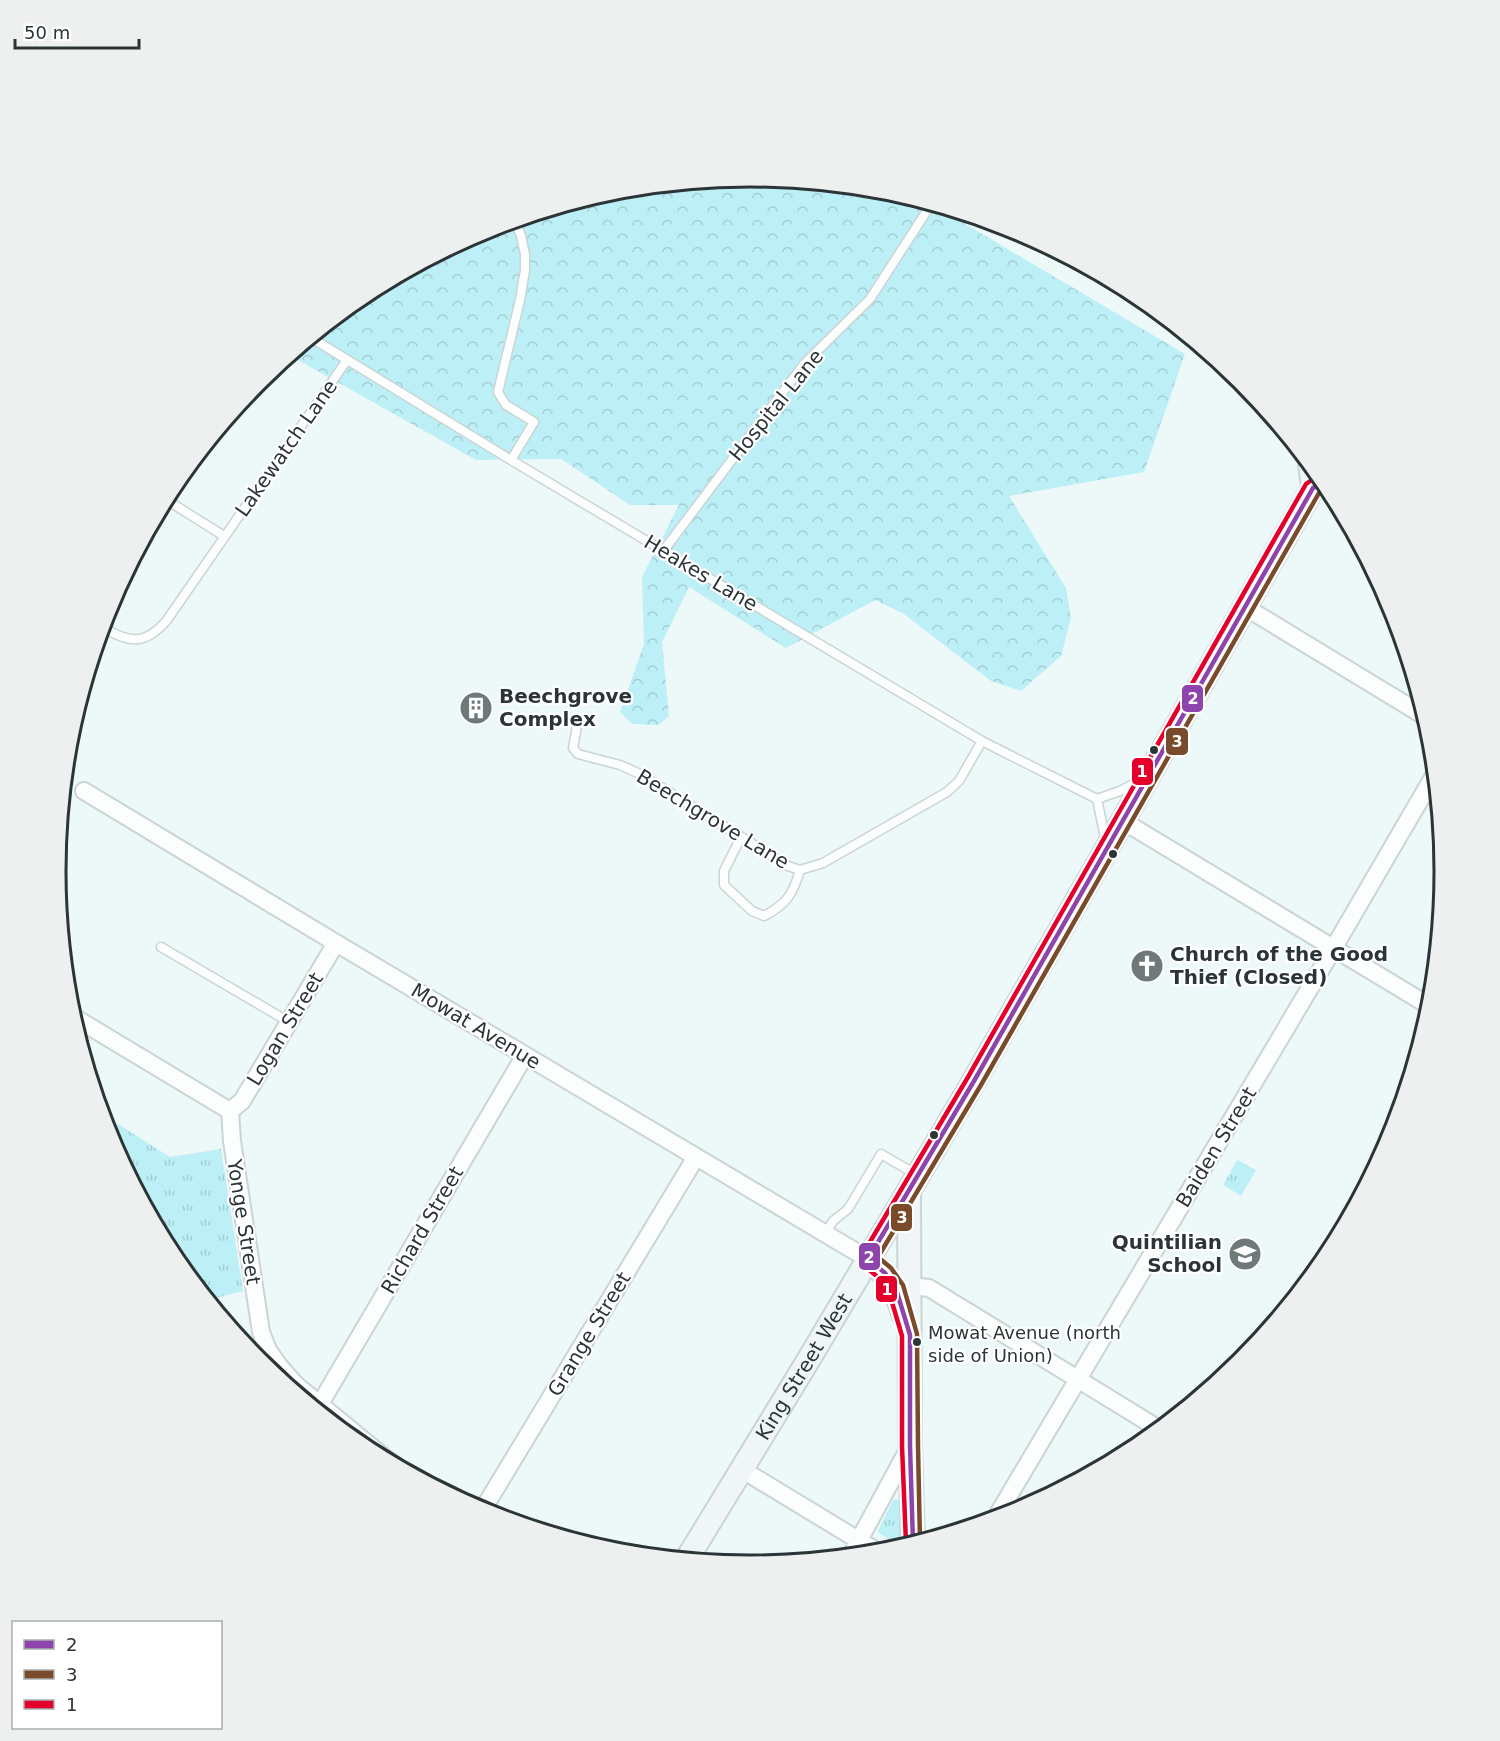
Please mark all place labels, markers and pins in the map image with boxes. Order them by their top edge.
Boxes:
place label: Beechgrove Complex [499,684,632,731]
building icon: Beechgrove Complex [458,690,494,726]
unlabelled marker [1148,744,1160,756]
unlabelled marker [1107,848,1119,860]
place label: Church of the Good Thief (Closed) [1170,942,1388,989]
church icon: Church of the Good Thief (Closed) [1129,948,1165,984]
unlabelled marker [928,1129,940,1141]
place label: Quintilian School [1112,1230,1222,1277]
school or university icon: Quintilian School [1227,1236,1263,1272]
place label: Mowat Avenue (north side of Union) [928,1322,1121,1366]
marker: Mowat Avenue (north side of Union) [911,1336,923,1348]

